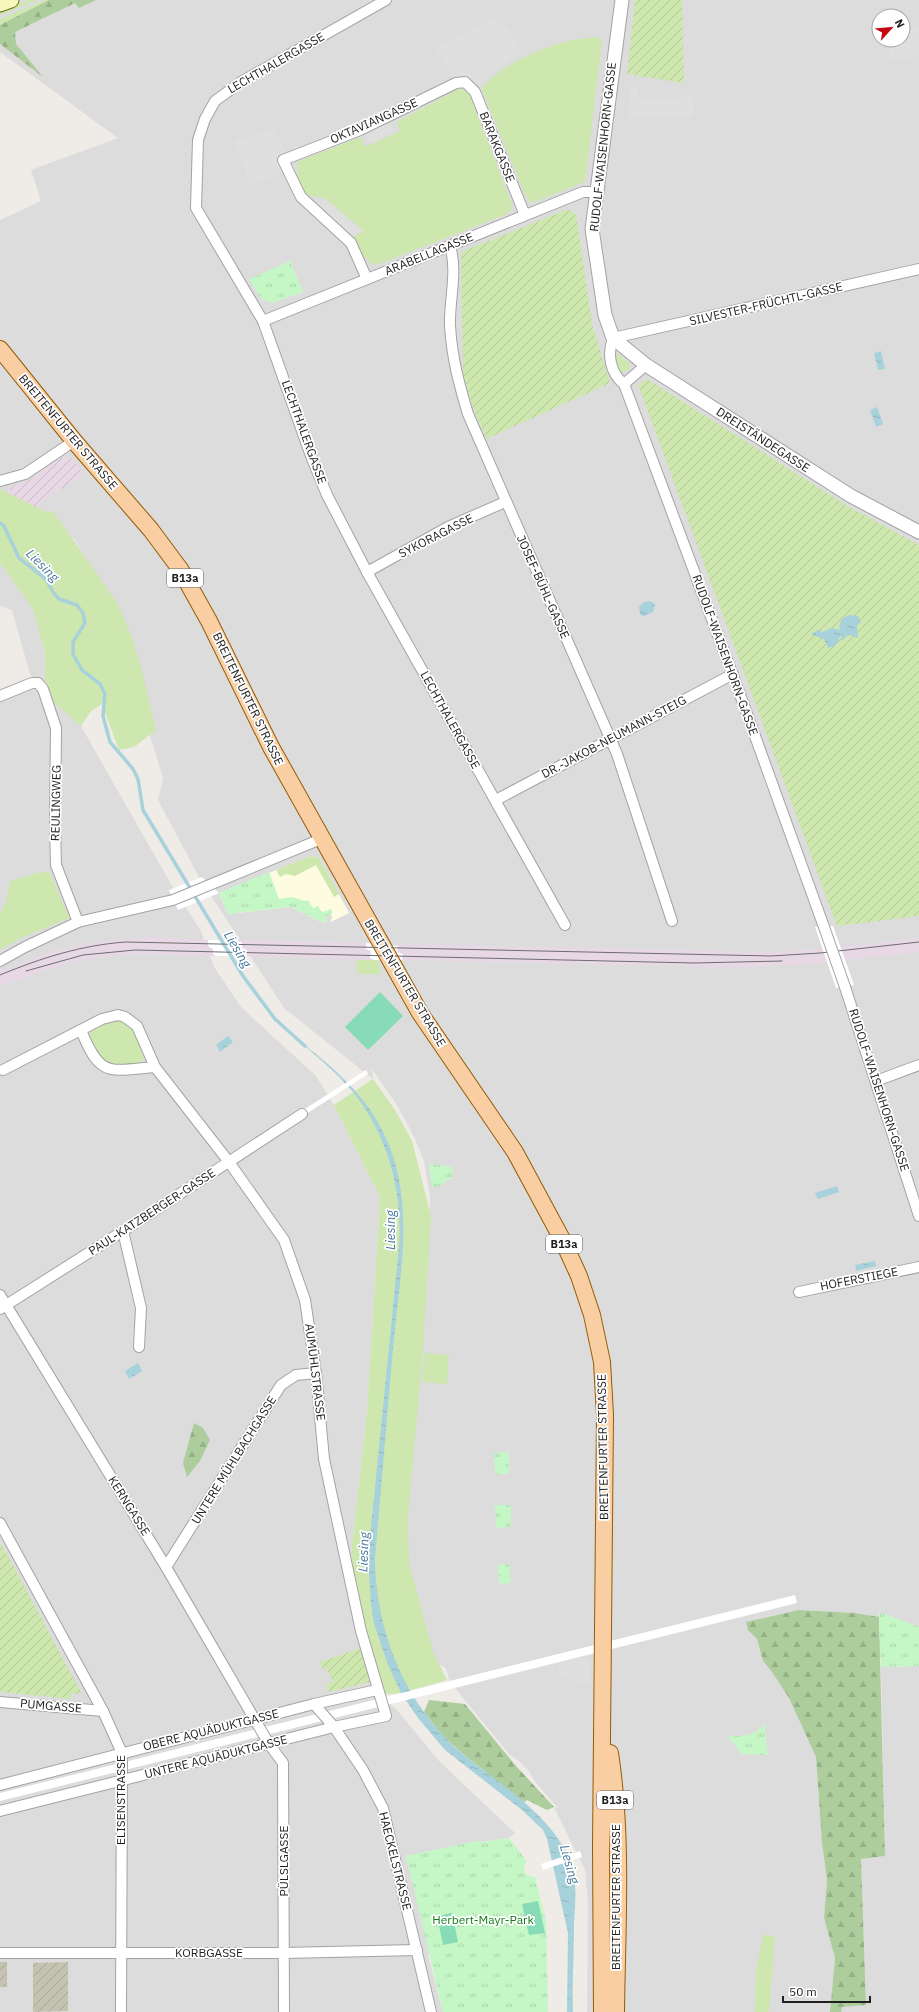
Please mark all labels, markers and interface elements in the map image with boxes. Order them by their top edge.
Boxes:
north arrow [871,8,911,48]
text: N [892,17,908,30]
street label: LECHTHALERGASSE [225,29,327,96]
street label: RUDOLF-WAISENHORN-GASSE [586,62,619,232]
street label: OKTAVIANGASSE [328,95,420,147]
street label: BARAKGASSE [476,109,518,184]
street label: ARABELLAGASSE [382,229,475,278]
street label: SILVESTER-FRÜCHTL-GASSE [688,279,844,328]
street label: BREITENFURTER STRASSE [16,371,121,492]
street label: LECHTHALERGASSE [279,378,330,486]
street label: DREISTÄNDEGASSE [714,404,813,475]
street label: SYKORAGASSE [396,510,476,561]
street label: JOSEF-BÜHL-GASSE [514,533,573,641]
water label: Liesing [23,545,64,586]
road number: B13a [167,569,203,587]
street label: RUDOLF-WAISENHORN-GASSE [689,572,762,737]
street label: BREITENFURTER STRASSE [210,630,287,768]
street label: LECHTHALERGASSE [417,668,484,771]
street label: DR.-JAKOB-NEUMANN-STEIG [539,692,689,781]
street label: REULINGWEG [47,765,64,841]
street label: BREITENFURTER STRASSE [361,916,449,1049]
water label: Liesing [220,928,256,972]
street label: RUDOLF-WAISENHORN-GASSE [846,1007,913,1173]
street label: PAUL-KATZBERGER-GASSE [86,1165,218,1258]
water label: Liesing [382,1209,399,1250]
road number: B13a [546,1235,582,1253]
street label: HOFERSTIEGE [819,1264,899,1293]
street label: AUMÜHLSTRASSE [302,1322,329,1421]
street label: BREITENFURTER STRASSE [594,1374,611,1520]
street label: UNTERE MÜHLBACHGASSE [188,1393,279,1527]
street label: KERNGASSE [105,1473,154,1538]
water label: Liesing [354,1530,373,1572]
street label: PUMGASSE [20,1695,83,1716]
street label: OBERE AQUÄDUKTGASSE [141,1705,280,1754]
street label: UNTERE AQUÄDUKTGASSE [143,1731,289,1782]
street label: ELISENSTRASSE [113,1755,128,1845]
road number: B13a [597,1791,633,1809]
street label: HAECKELSTRASSE [376,1810,415,1912]
street label: BREITENFURTER STRASSE [608,1824,623,1970]
street label: PÜLSLGASSE [276,1826,291,1896]
water label: Liesing [556,1843,584,1887]
park label: Herbert-Mayr-Park [432,1912,534,1927]
street label: KORBGASSE [175,1945,243,1960]
scale bar [783,1978,870,2004]
text: 50 m [789,1984,817,1999]

